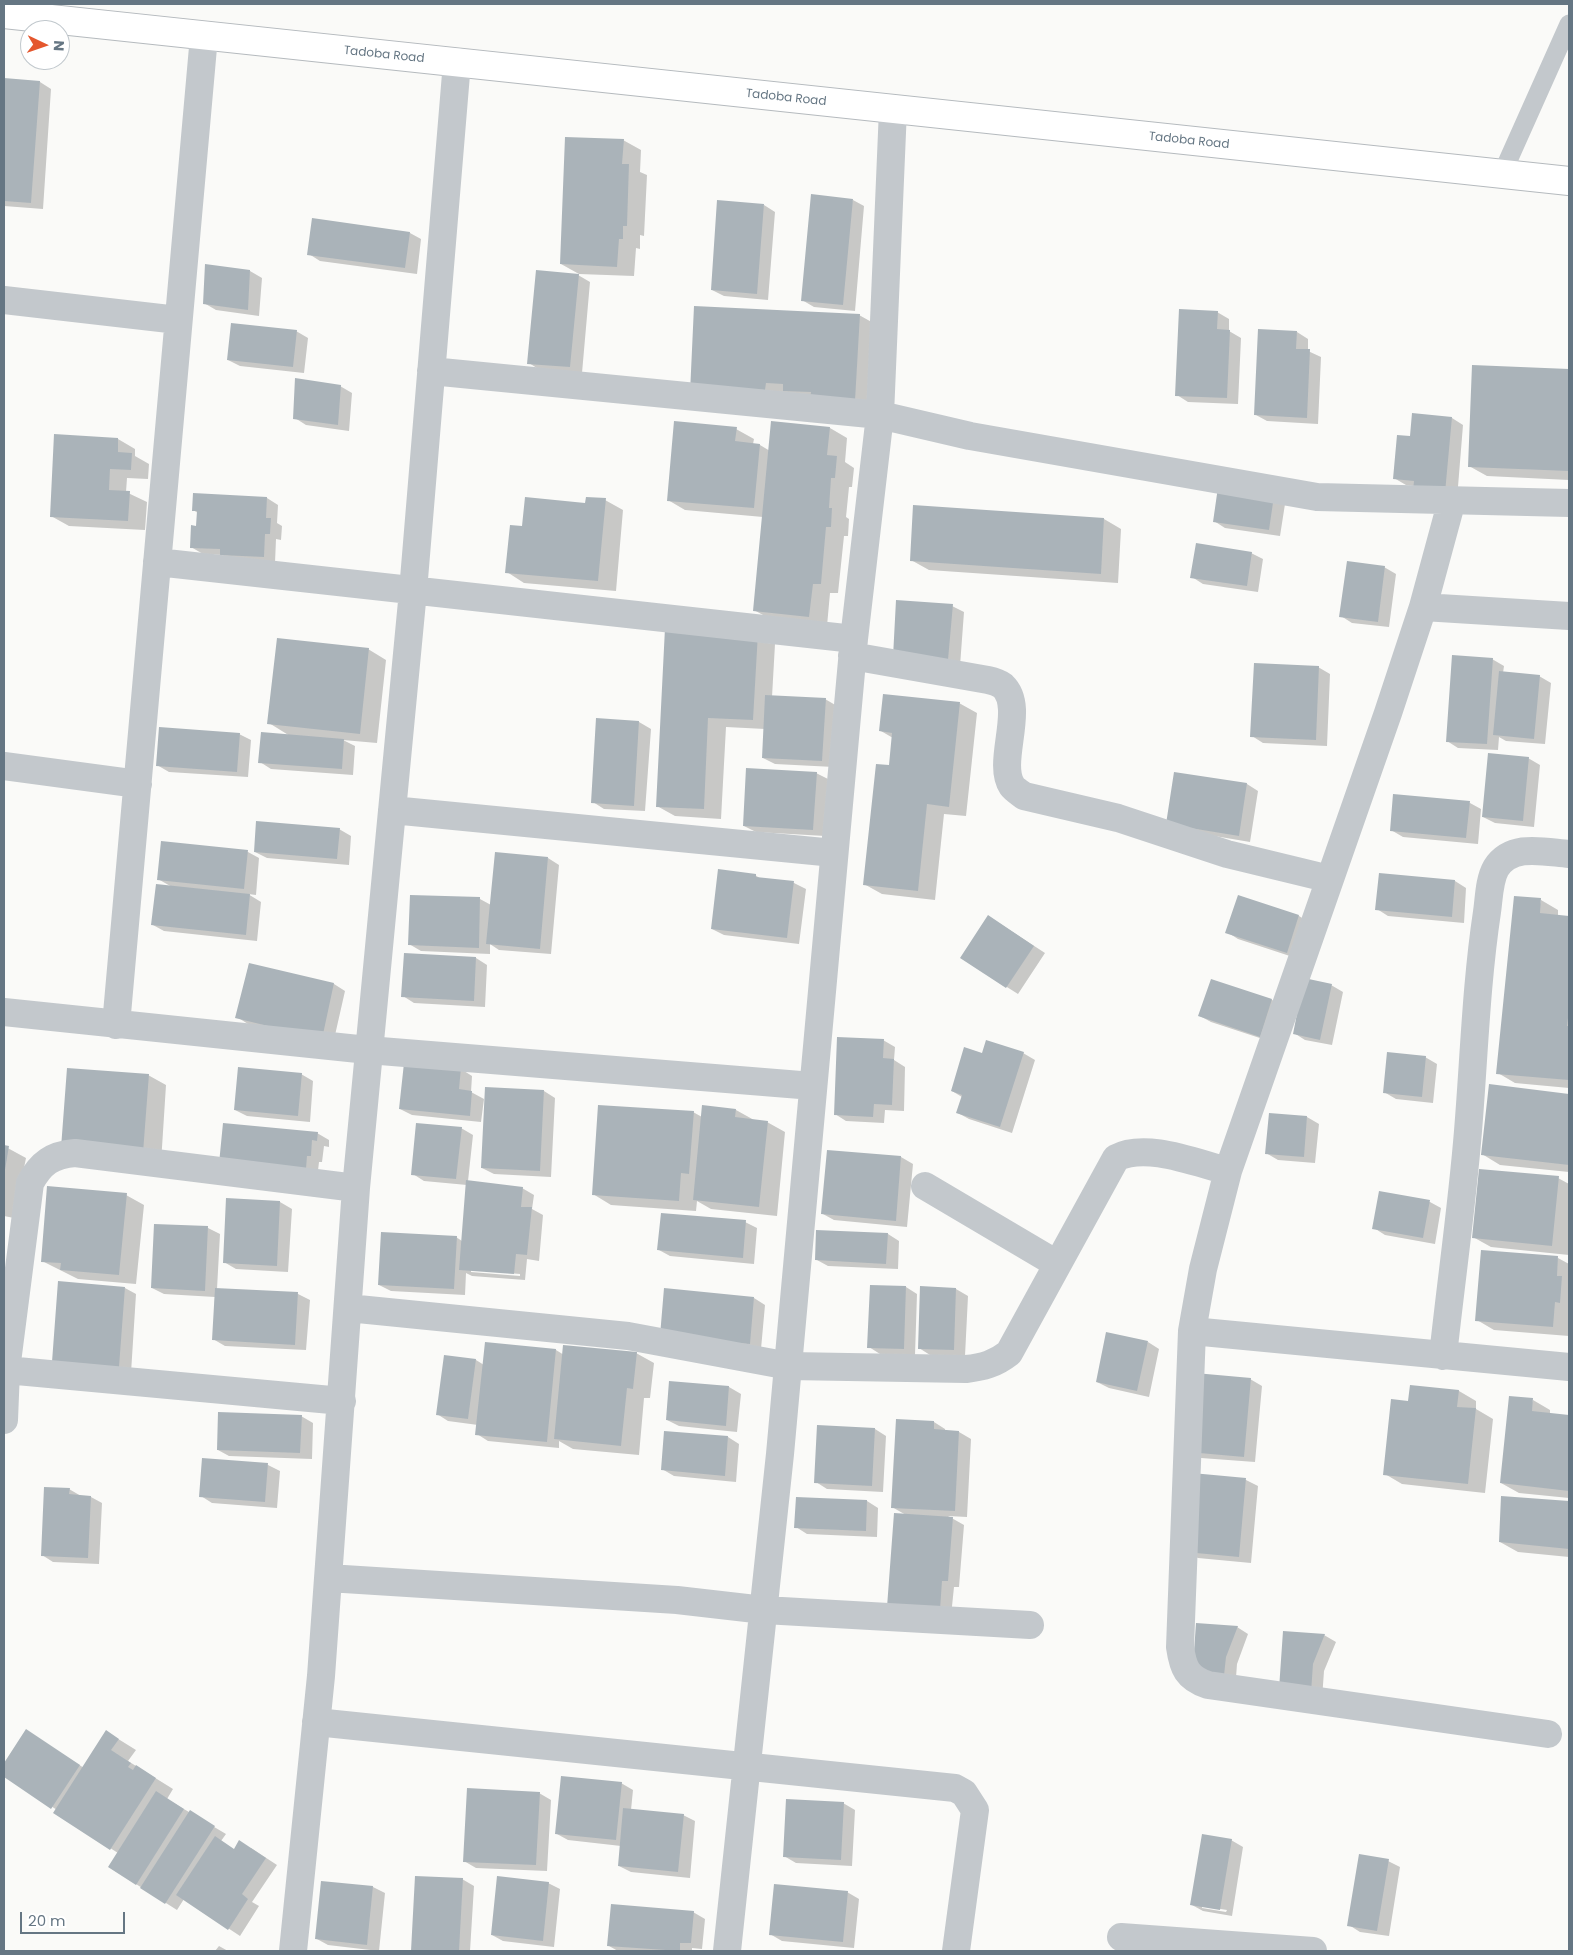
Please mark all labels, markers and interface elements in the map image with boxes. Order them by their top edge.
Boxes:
north arrow [20,20,70,70]
text: N [49,40,69,52]
street label: Tadoba Road [343,44,425,66]
street label: Tadoba Road [745,87,827,109]
street label: Tadoba Road [1148,130,1230,152]
scale bar [22,1902,128,1934]
text: 20 m [28,1910,66,1931]

